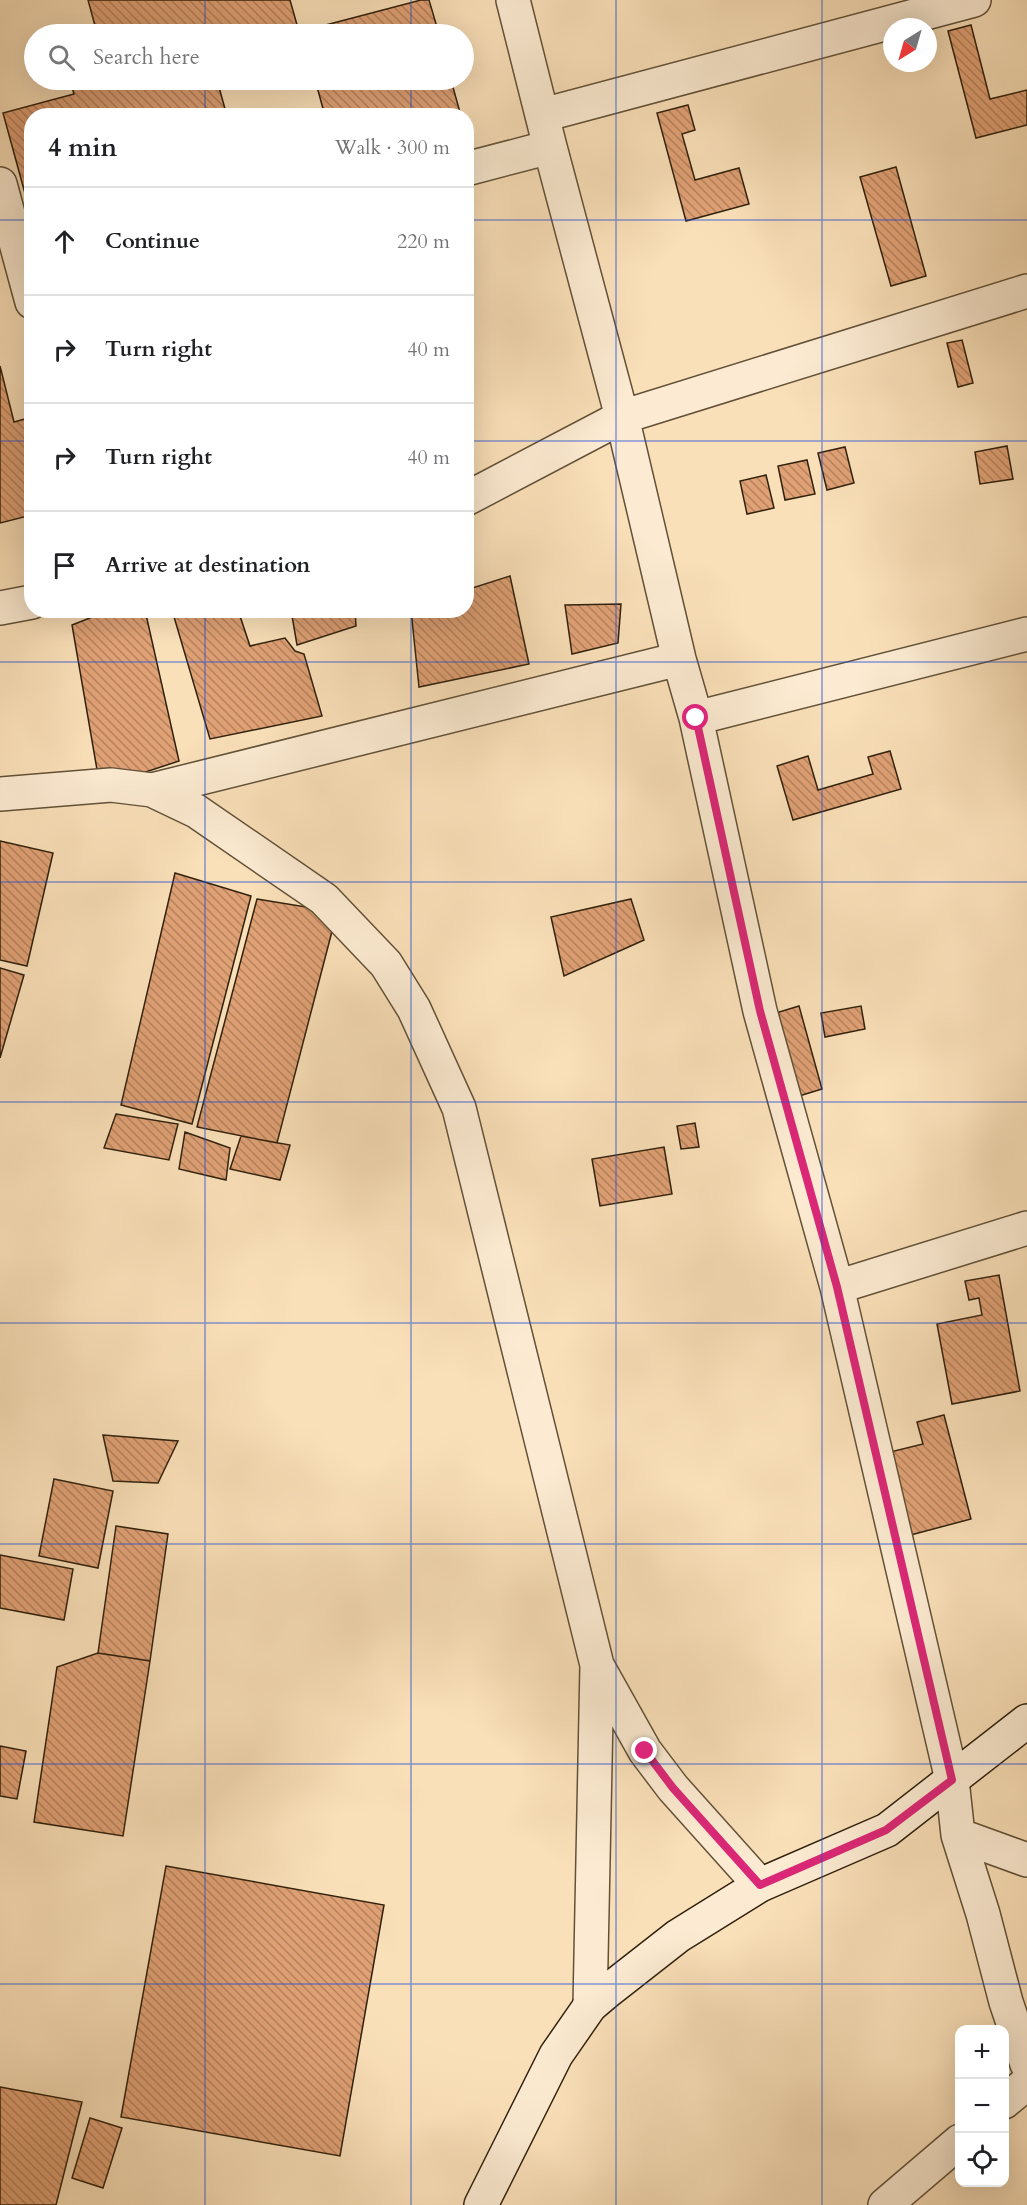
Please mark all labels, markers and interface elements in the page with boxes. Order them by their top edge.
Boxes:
north arrow [883,18,937,72]
search box [24,24,474,90]
icon: search [45,41,78,74]
text: Search here [93,42,200,72]
text: 4 min [48,130,117,165]
text: Walk · 300 m [335,134,450,161]
icon: ahead [48,225,81,258]
text: Continue [105,226,200,256]
text: 220 m [397,228,450,255]
icon: right [48,333,81,366]
text: Turn right [105,334,212,364]
text: 40 m [407,336,450,363]
icon: right [48,441,81,474]
text: Turn right [105,442,212,472]
text: 40 m [407,444,450,471]
icon: arrive [48,549,81,582]
text: Arrive at destination [105,550,310,580]
route start [682,704,708,730]
route end [631,1737,657,1763]
map controls [955,2025,1009,2187]
button: + [955,2025,1009,2079]
button: − [955,2079,1009,2133]
button: locate [955,2133,1009,2187]

